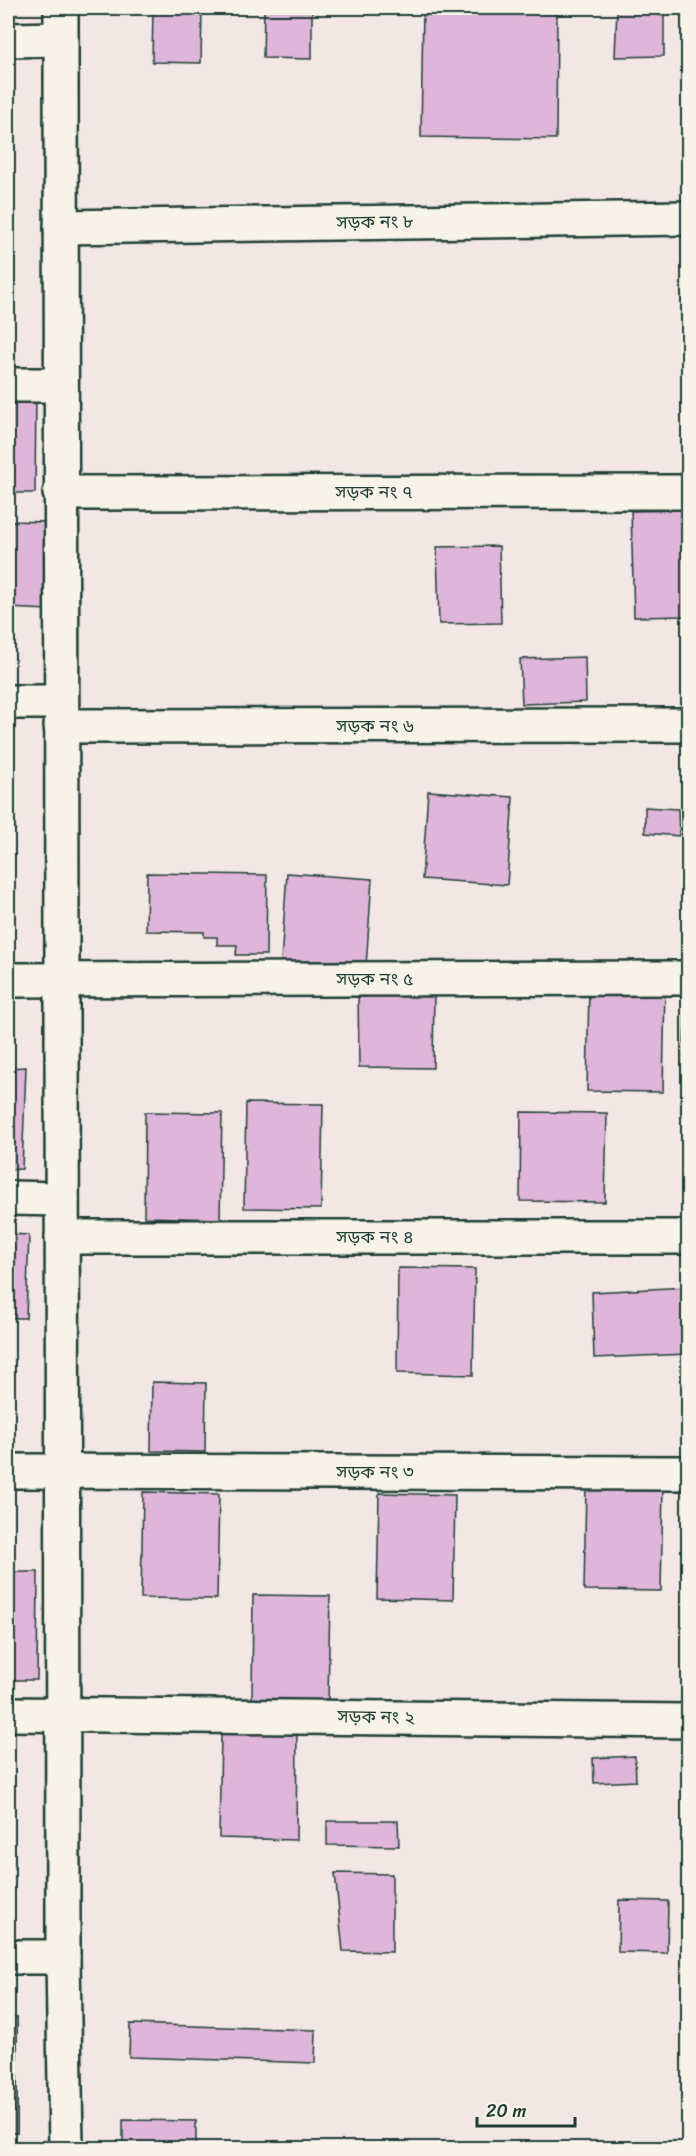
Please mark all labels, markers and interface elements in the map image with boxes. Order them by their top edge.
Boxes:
street label: সড়ক নং ৮ [335,205,414,239]
street label: সড়ক নং ৭ [334,476,413,508]
street label: সড়ক নং ৬ [335,710,414,742]
street label: সড়ক নং ৫ [335,963,414,995]
street label: সড়ক নং ৪ [335,1221,414,1253]
street label: সড়ক নং ৩ [335,1456,414,1488]
street label: সড়ক নং ২ [336,1700,415,1734]
scale bar [477,2090,574,2128]
text: 20 m [486,2095,526,2127]

